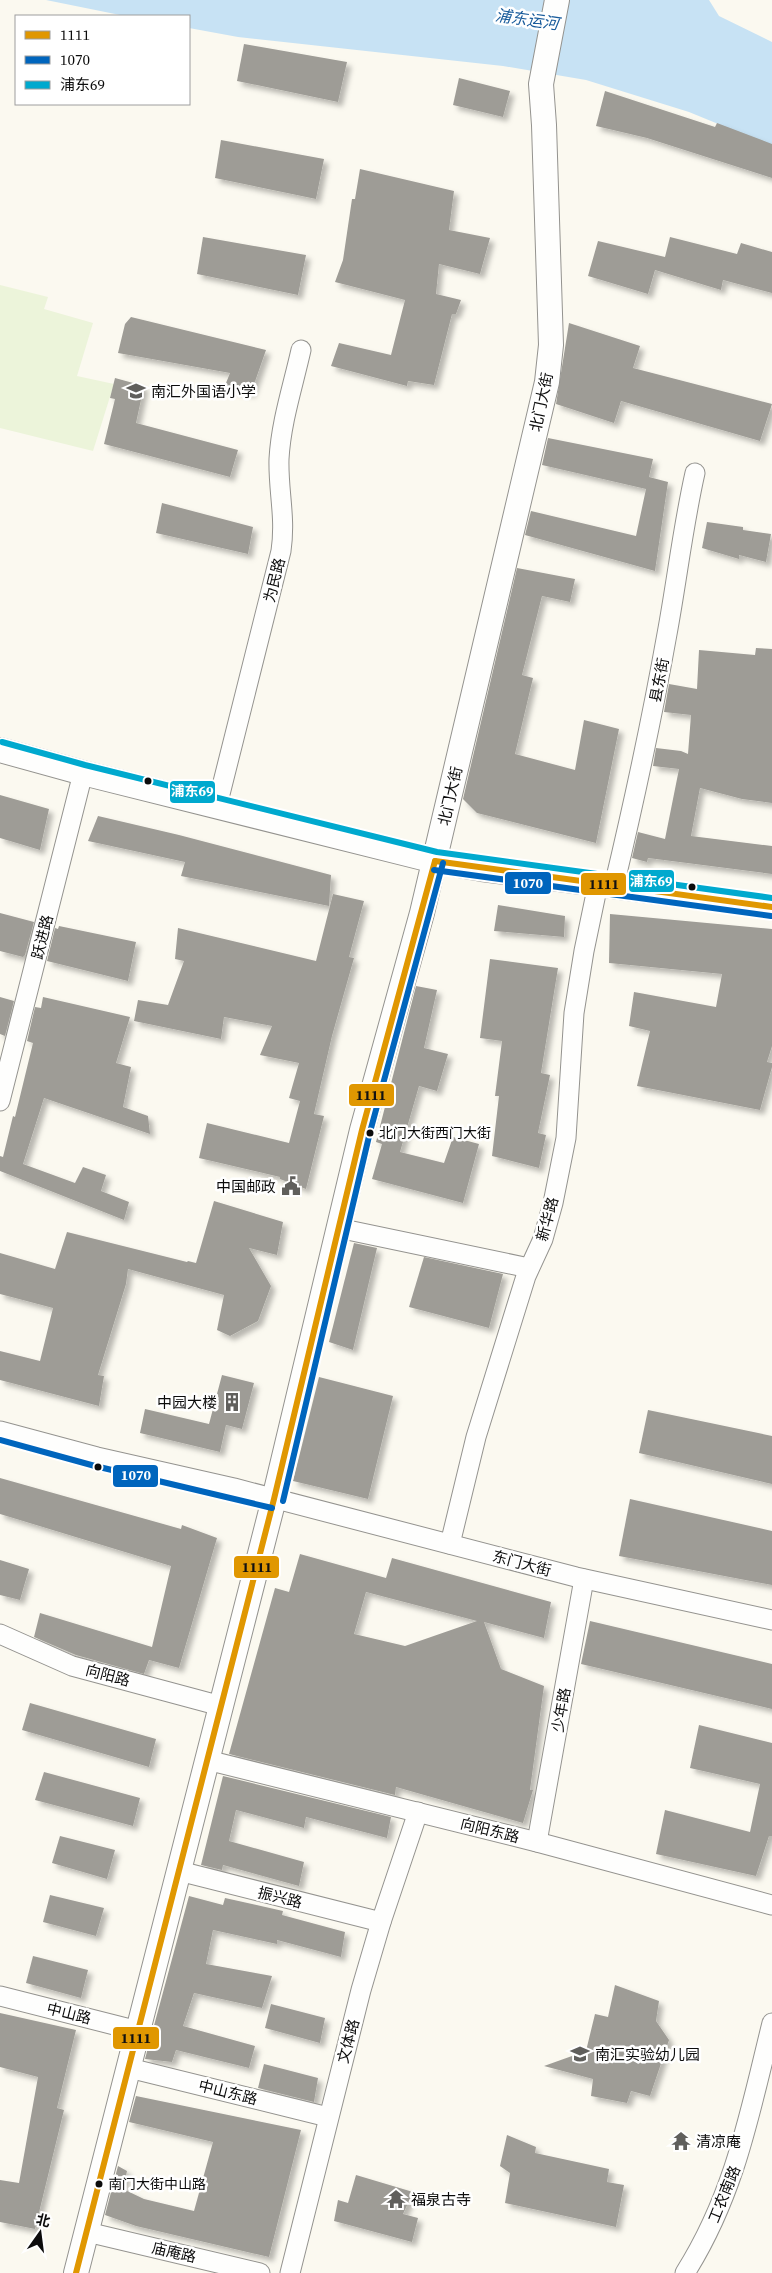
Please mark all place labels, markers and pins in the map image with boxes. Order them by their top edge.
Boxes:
school or university icon: 南汇外国语小学 [125,380,147,402]
place label: 南汇外国语小学 [151,381,256,402]
unlabelled marker [143,776,153,786]
unlabelled marker [687,882,697,892]
place label: 北门大街西门大街 [379,1123,491,1143]
marker: 北门大街西门大街 [365,1128,375,1138]
public building icon: 中国邮政 [280,1175,302,1197]
place label: 中国邮政 [216,1176,276,1197]
building icon: 中园大楼 [221,1391,243,1413]
place label: 中园大楼 [157,1392,217,1413]
unlabelled marker [93,1462,103,1472]
school or university icon: 南汇实验幼儿园 [569,2043,591,2065]
place label: 南汇实验幼儿园 [595,2044,700,2065]
temple icon: 清凉庵 [670,2130,692,2152]
place label: 清凉庵 [696,2131,741,2152]
place label: 南门大街中山路 [108,2174,206,2194]
marker: 南门大街中山路 [94,2179,104,2189]
temple icon: 福泉古寺 [385,2188,407,2210]
place label: 福泉古寺 [411,2189,471,2210]

